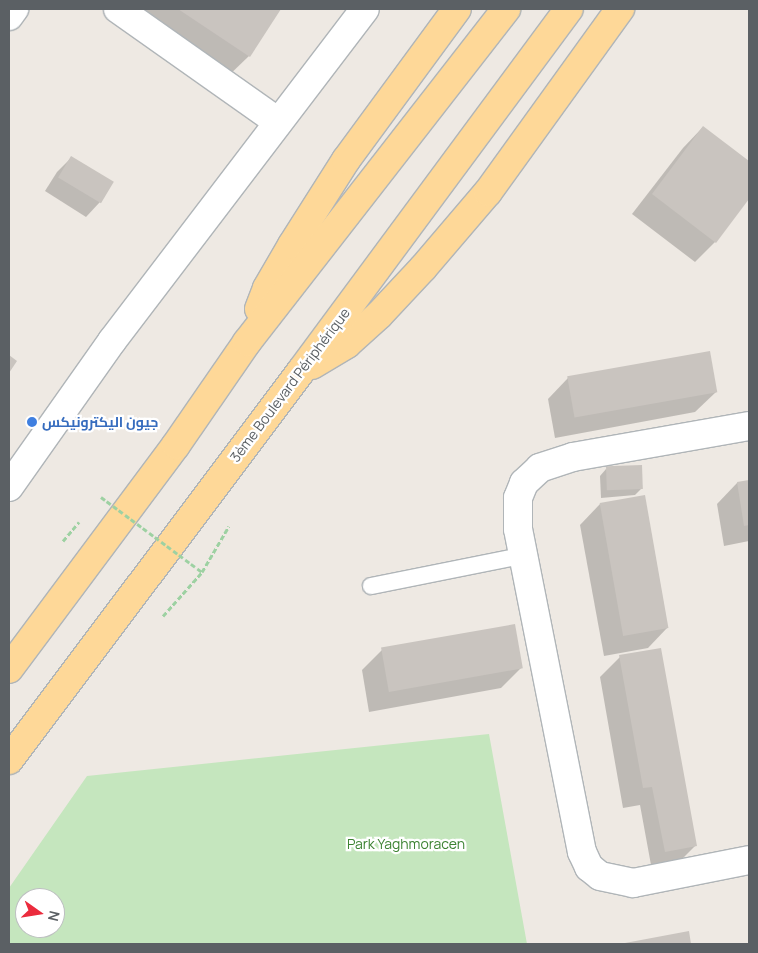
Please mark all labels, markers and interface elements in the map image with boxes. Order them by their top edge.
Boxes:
street label: 3ème Boulevard Périphérique [227,305,353,465]
place label: جيون اليكترونيكس [42,414,158,430]
marker: جيون اليكترونيكس [26,416,38,428]
park label: Park Yaghmoracen [347,836,465,852]
north arrow [15,888,65,938]
text: N [44,909,65,923]

